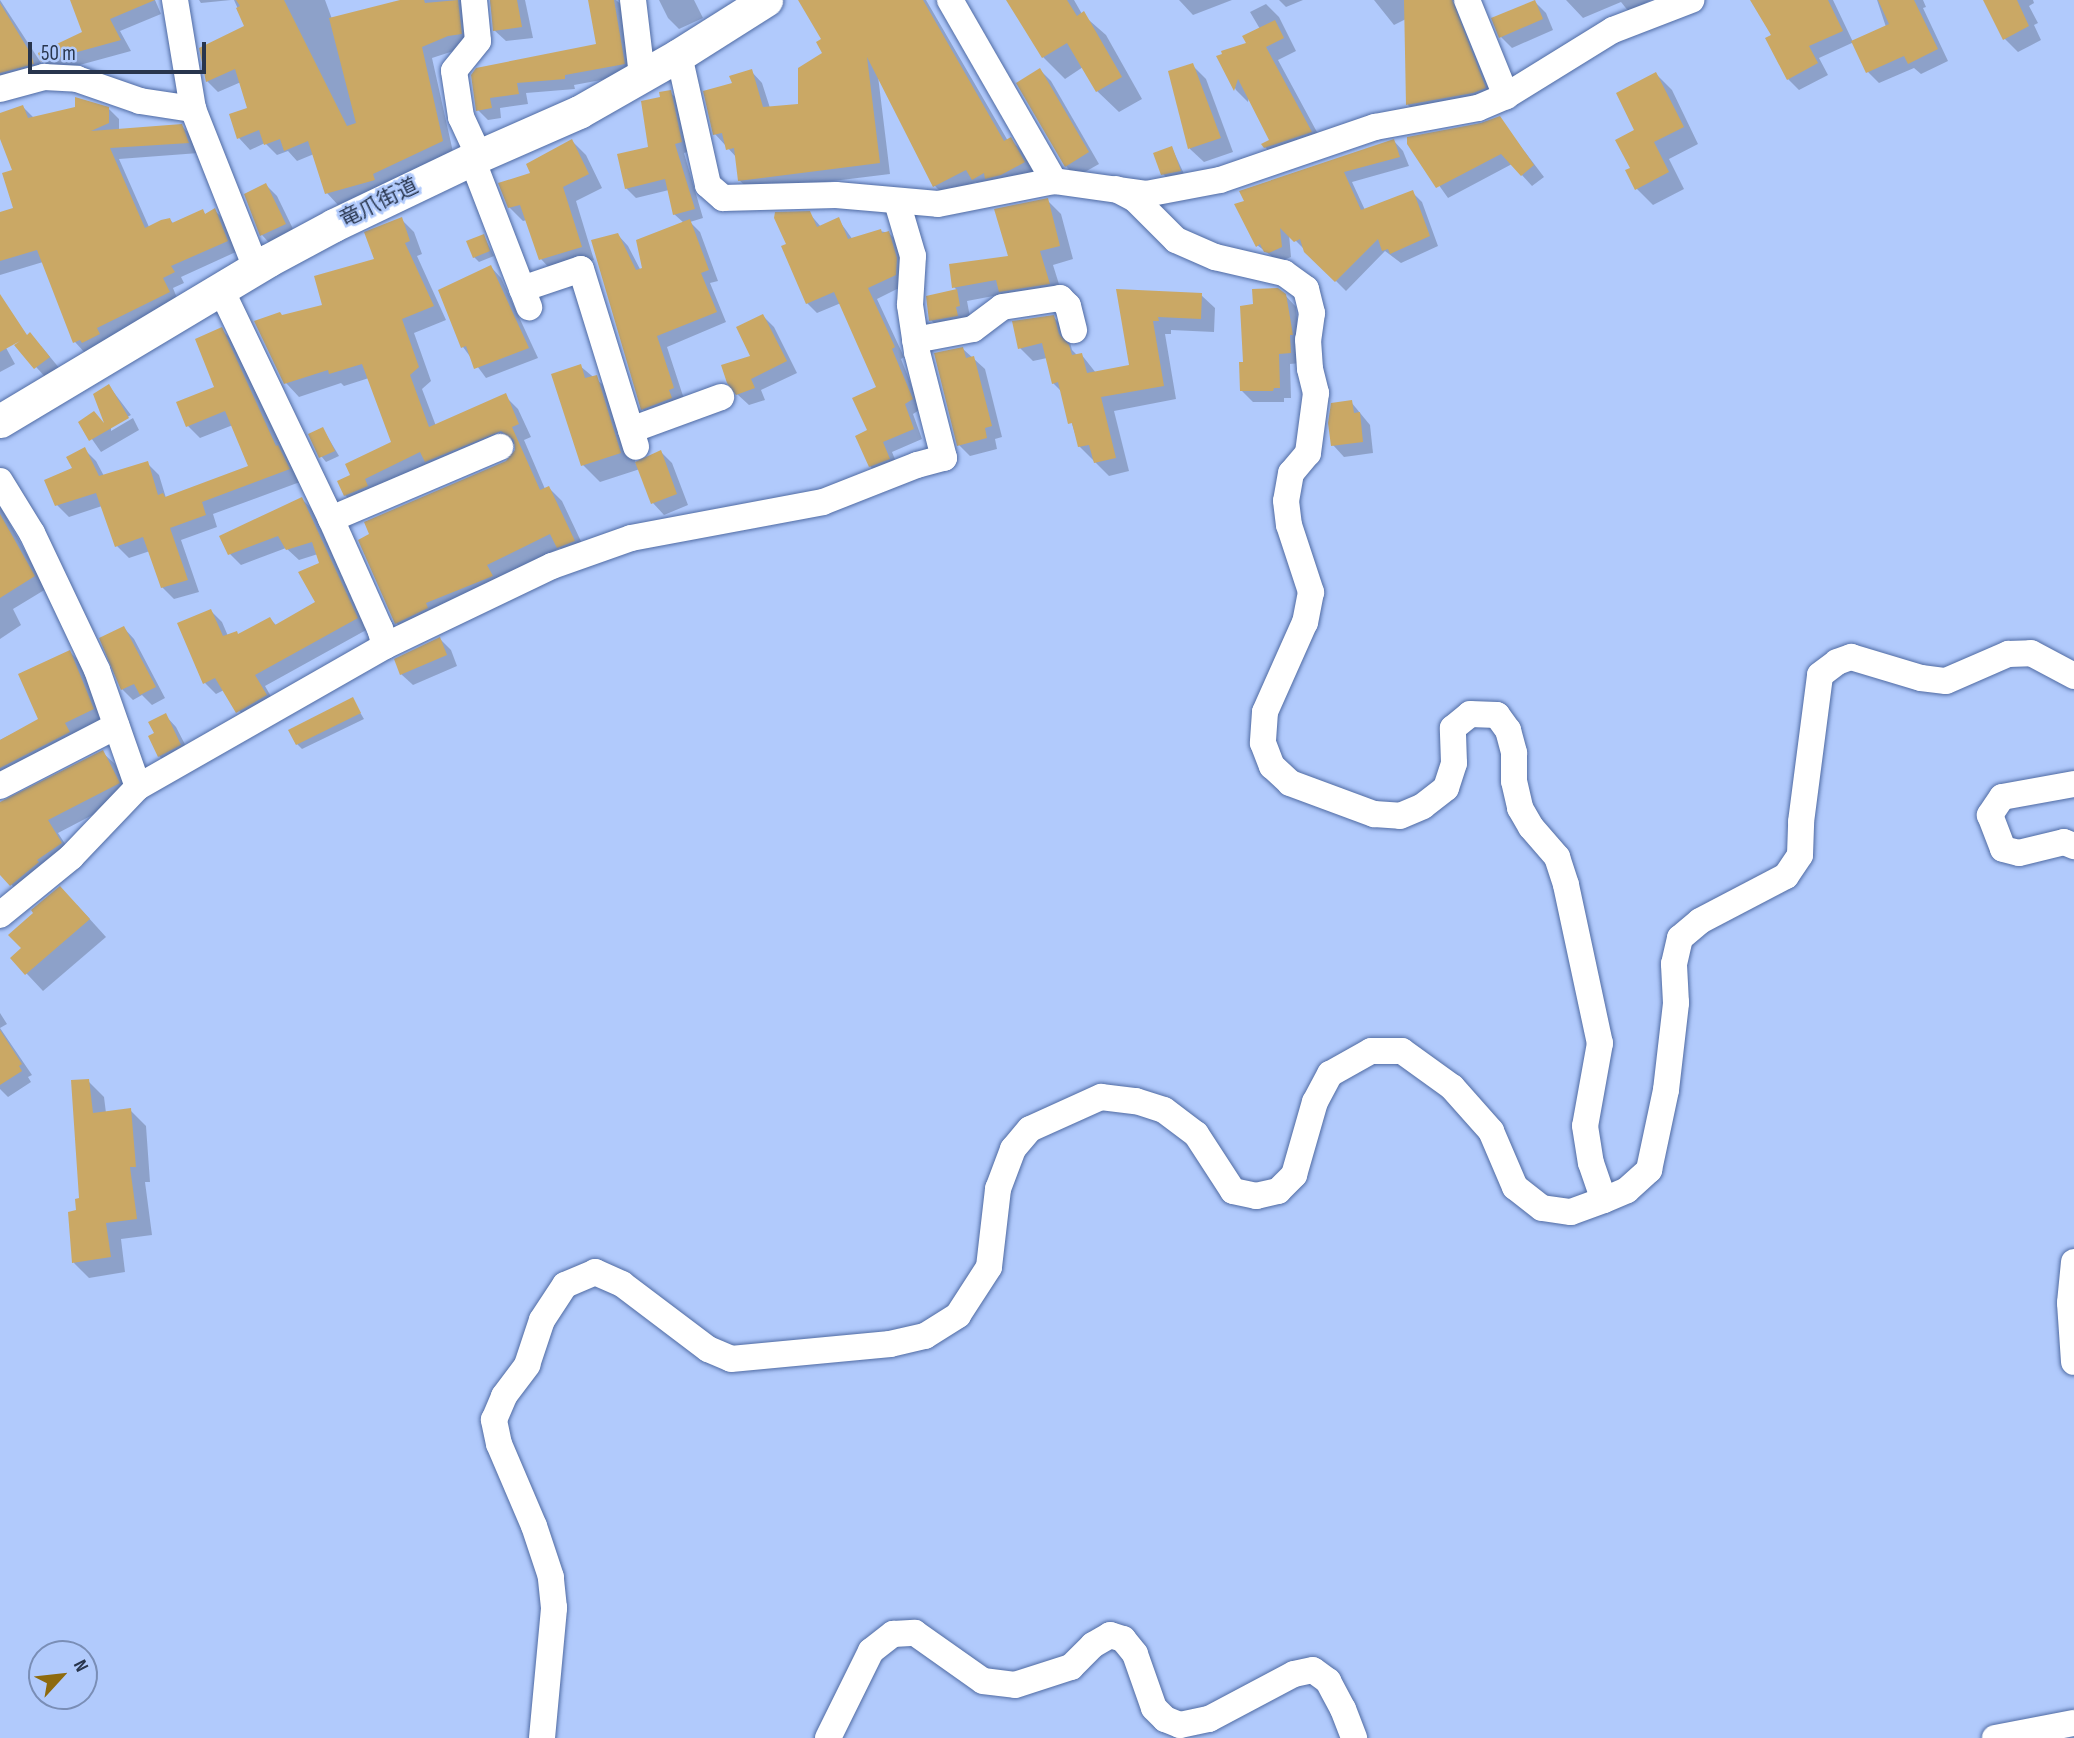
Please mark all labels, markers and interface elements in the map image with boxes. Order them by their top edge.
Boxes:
scale bar [32,28,210,72]
text: 50 m [41,41,76,66]
street label: 竜爪街道 [336,173,422,233]
north arrow [28,1640,98,1710]
text: N [68,1656,93,1676]

